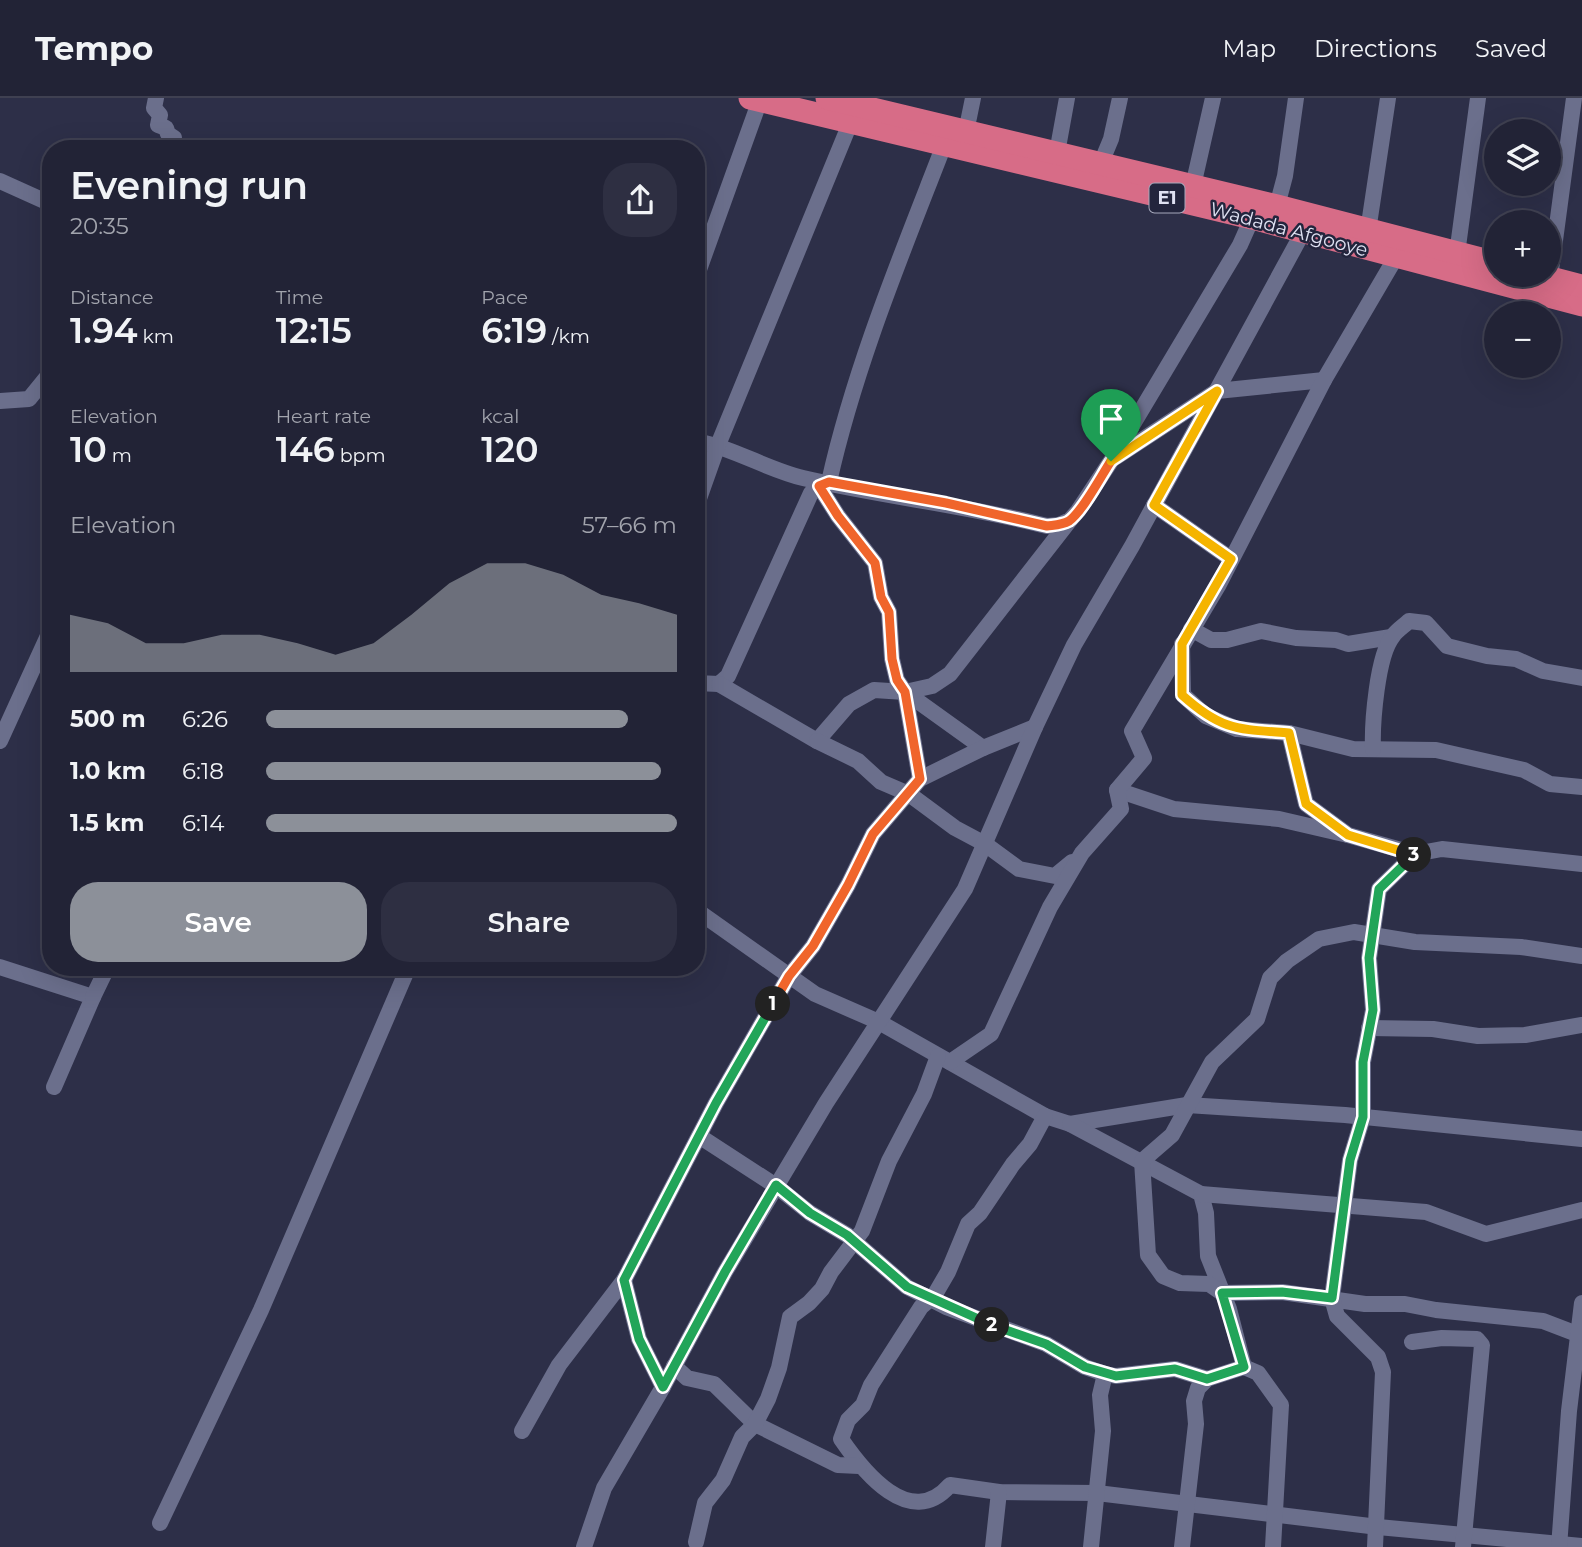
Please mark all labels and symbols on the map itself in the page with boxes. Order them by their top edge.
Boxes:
road number: E1 [1150,184,1184,212]
street label: Wadada Afgooye [1207,197,1370,262]
pin [1081,389,1141,461]
pin: 3 [1396,838,1432,872]
pin: 1 [756,986,790,1021]
pin: 2 [974,1308,1010,1342]

